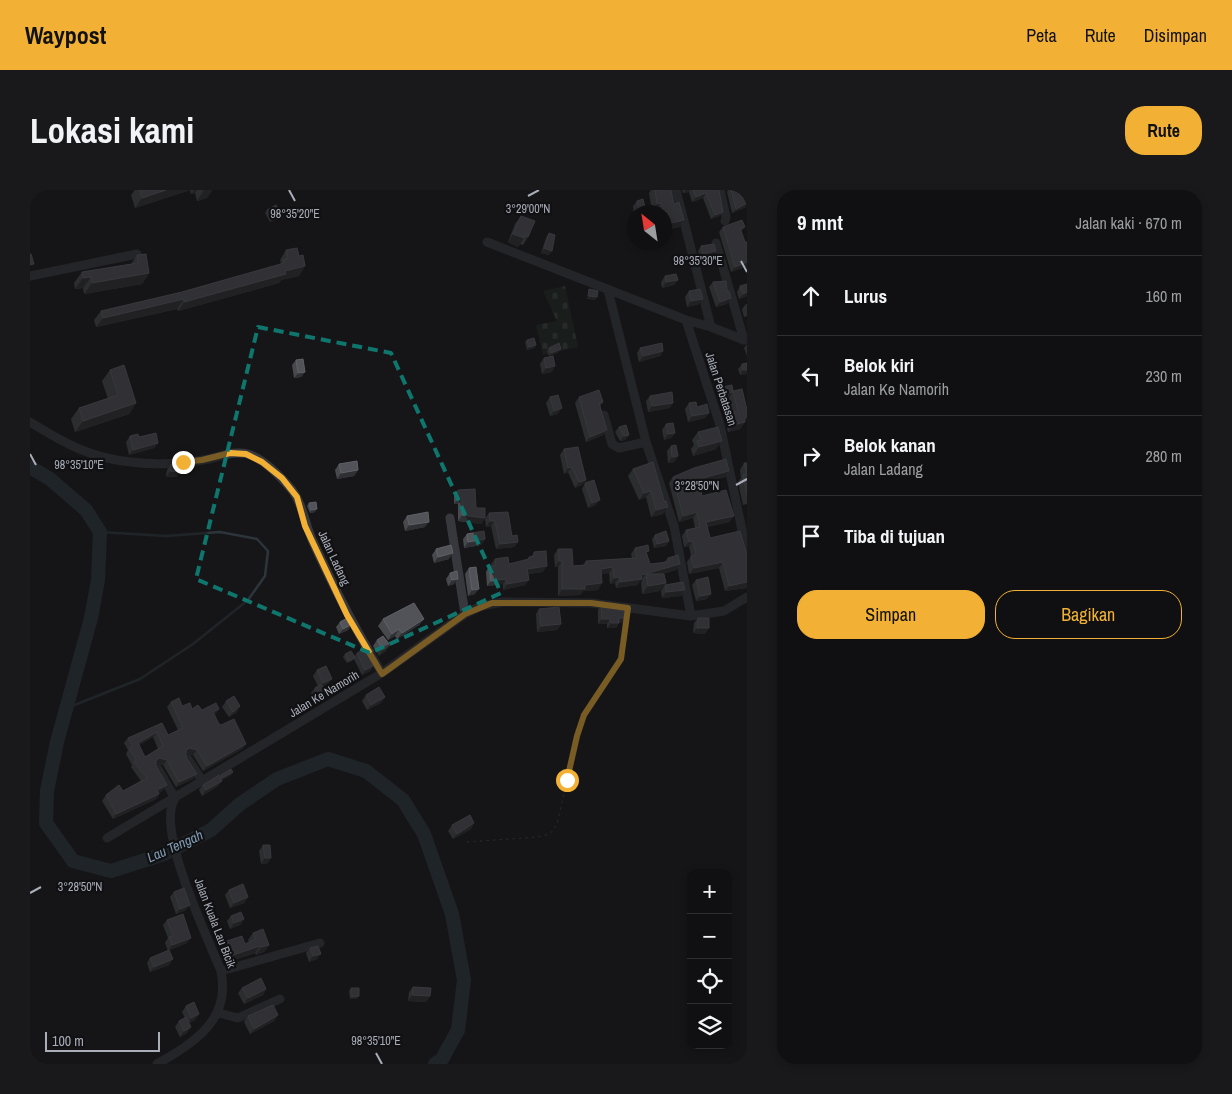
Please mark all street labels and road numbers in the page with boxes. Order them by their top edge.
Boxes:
street label: Jalan Perbatasan [702,350,740,428]
street label: Jalan Ladang [314,528,354,589]
street label: Jalan Ke Namorih [286,667,362,721]
street label: Jalan Kuala Lau Bicik [190,876,240,970]

